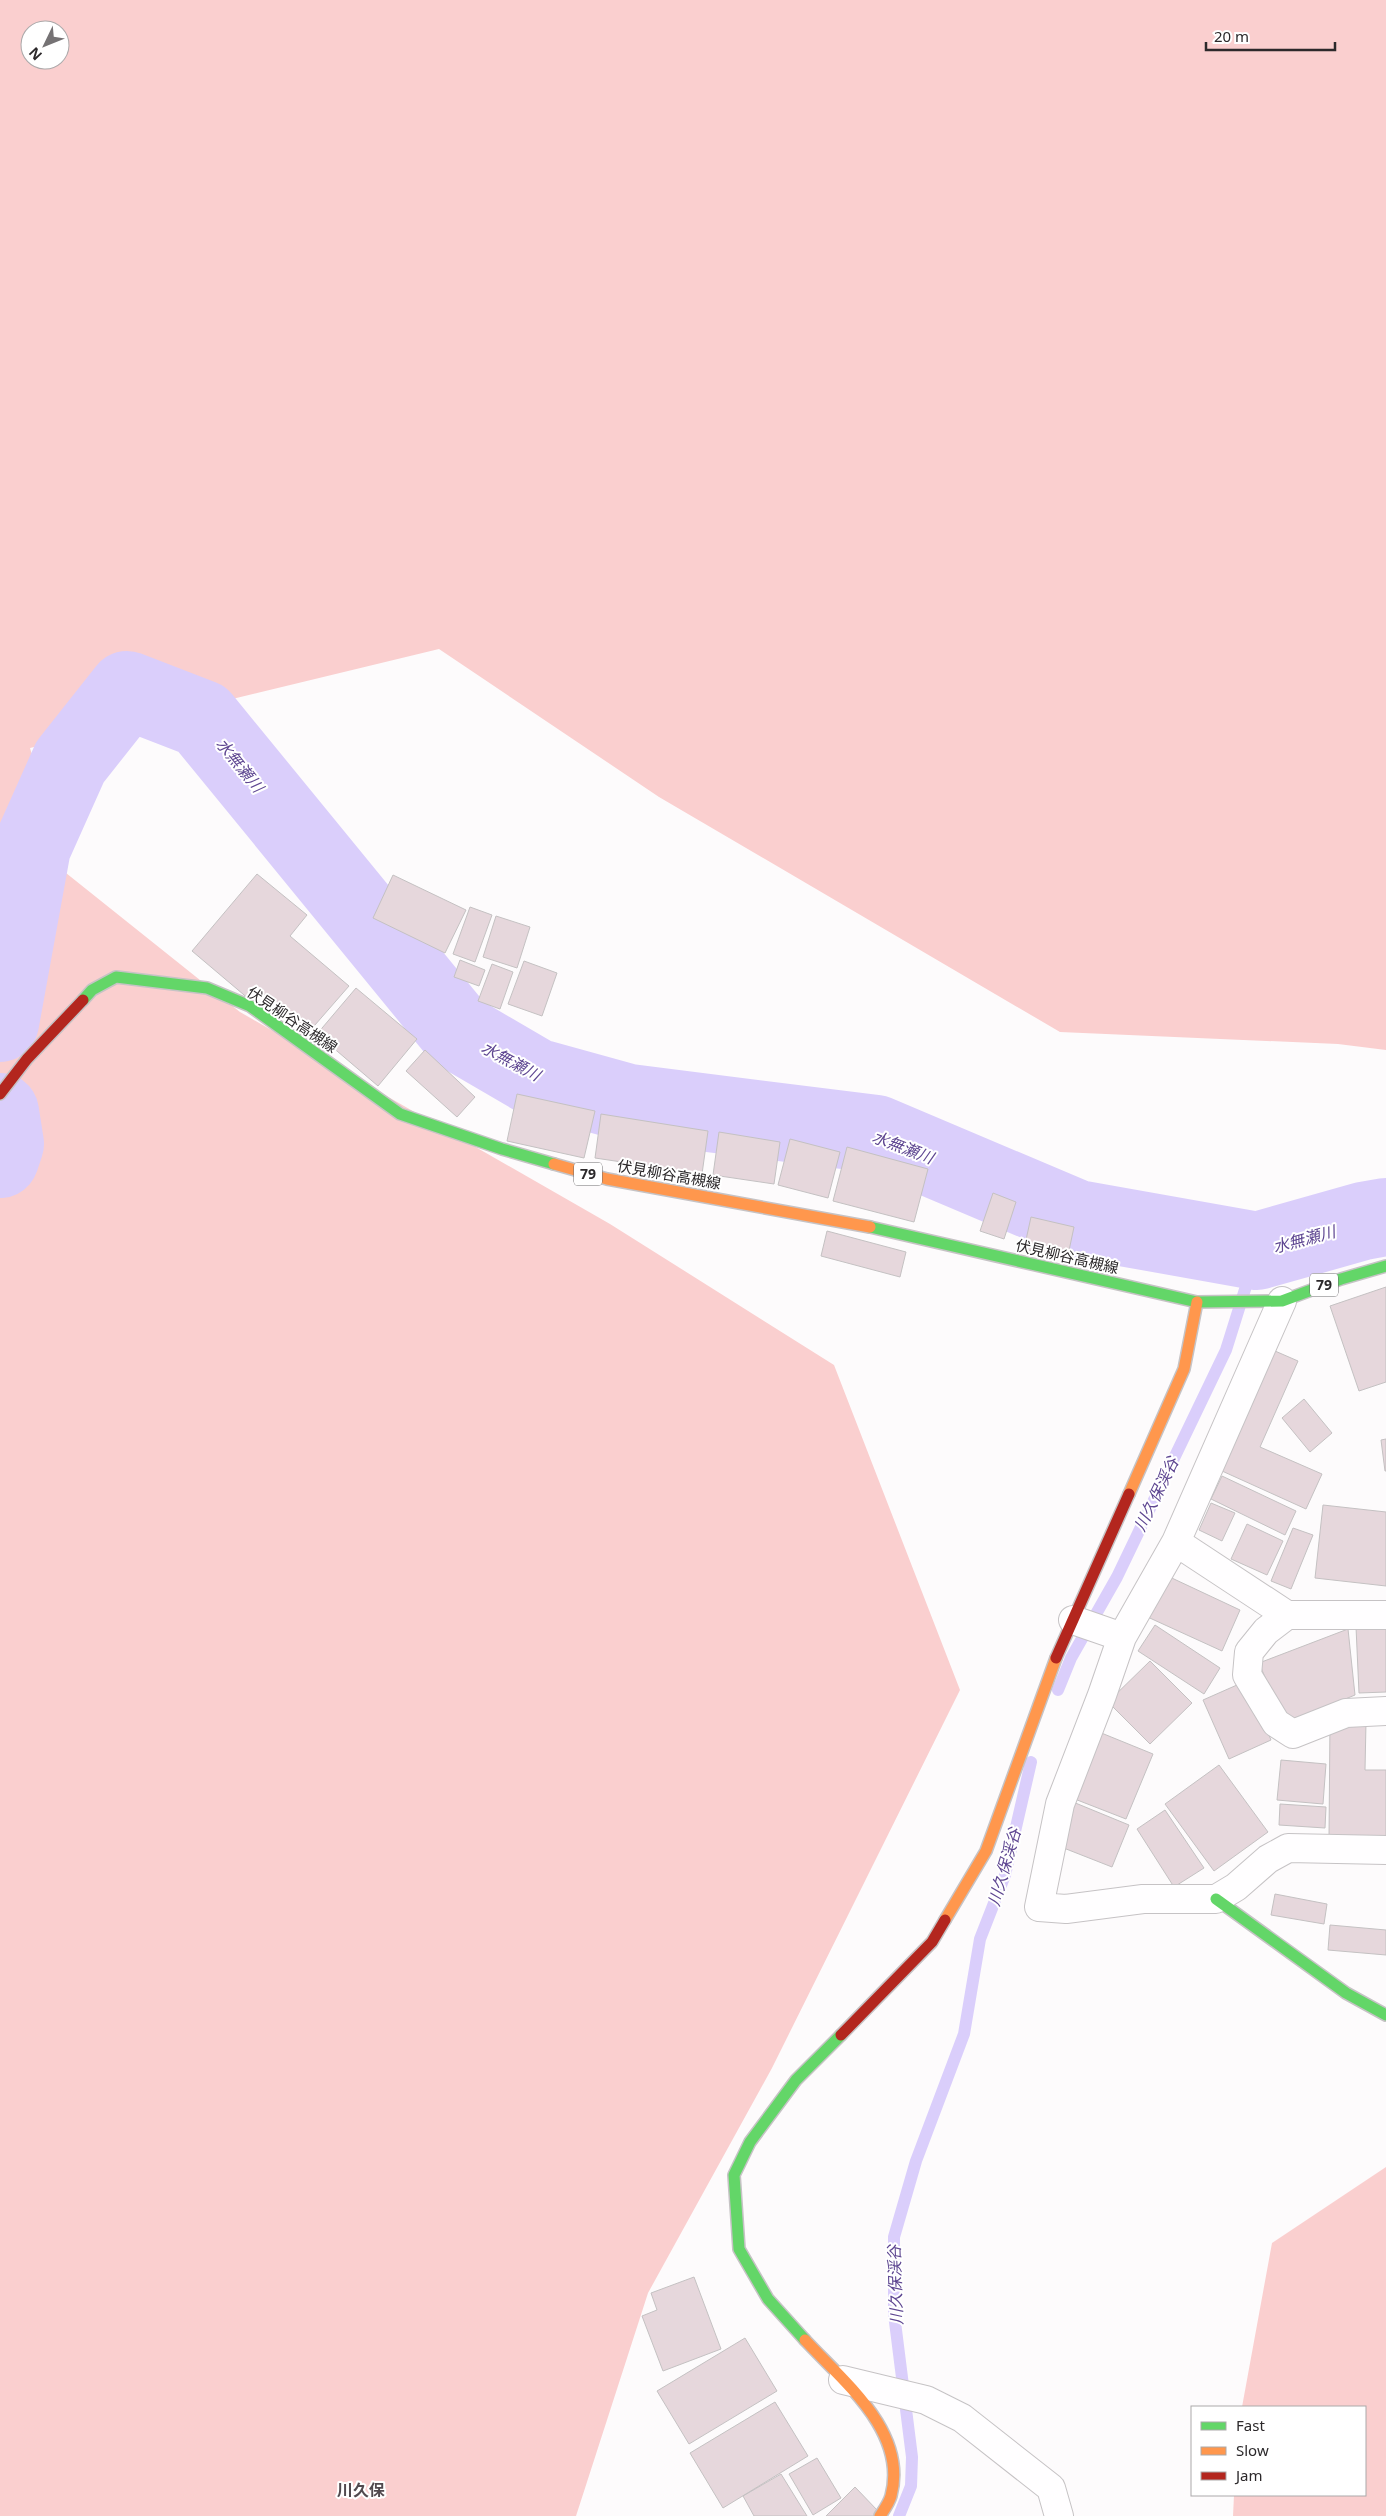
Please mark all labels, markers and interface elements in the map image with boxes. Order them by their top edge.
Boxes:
north arrow [20,20,70,70]
scale bar [1206,20,1335,52]
text: 20 m [1214,26,1249,46]
text: N [24,44,46,65]
water label: 水無瀬川 [211,733,270,798]
street label: 伏見柳谷高槻線 [243,982,342,1057]
water label: 水無瀬川 [478,1036,546,1087]
water label: 水無瀬川 [869,1125,939,1169]
street label: 伏見柳谷高槻線 [616,1155,723,1193]
road number: 79 [574,1162,602,1186]
water label: 水無瀬川 [1270,1220,1340,1258]
street label: 伏見柳谷高槻線 [1014,1234,1121,1278]
road number: 79 [1310,1274,1338,1296]
water label: 川久保渓谷 [1129,1451,1184,1535]
water label: 川久保渓谷 [982,1824,1026,1908]
water label: 川久保渓谷 [883,2243,907,2325]
legend [1191,2406,1366,2496]
text: Fast [1236,2415,1265,2435]
text: Slow [1236,2440,1269,2460]
text: Jam [1234,2465,1263,2485]
district label: 川久保 [337,2479,385,2501]

